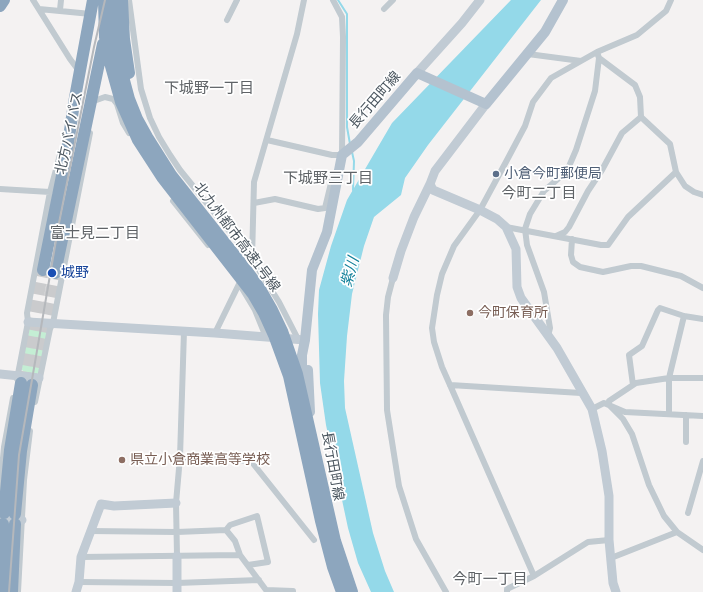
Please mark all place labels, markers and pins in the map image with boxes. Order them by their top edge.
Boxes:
place label: 小倉今町郵便局 [504,166,602,182]
marker: 小倉今町郵便局 [491,169,501,179]
place label: 城野 [61,265,89,281]
marker: 城野 [46,267,58,279]
place label: 今町保育所 [478,305,548,321]
marker: 今町保育所 [465,308,475,318]
place label: 県立小倉商業高等学校 [130,452,270,468]
marker: 県立小倉商業高等学校 [117,455,127,465]

